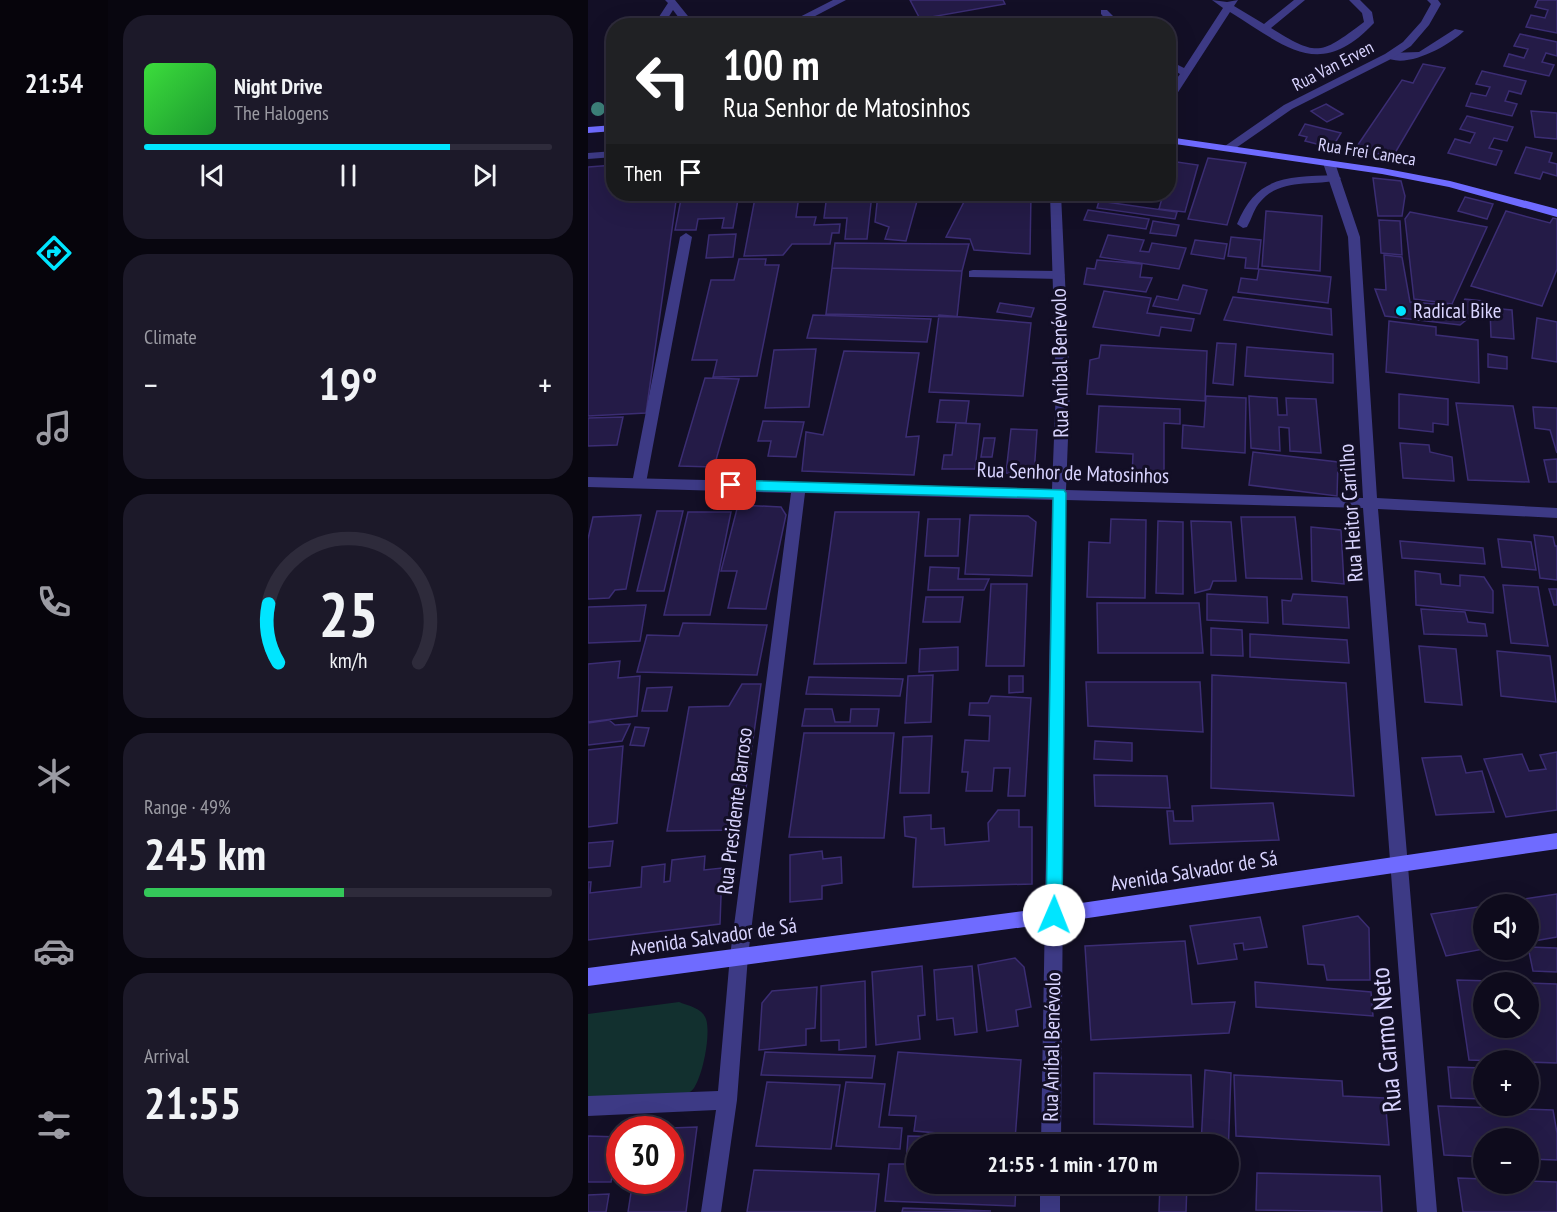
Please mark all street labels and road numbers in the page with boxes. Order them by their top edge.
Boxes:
street label: Rua Van Erven [1288,35,1377,96]
street label: Rua Frei Caneca [1316,132,1418,171]
street label: Rua Aníbal Benévolo [1045,288,1074,438]
street label: Rua Heitor Carrilho [1332,443,1369,583]
street label: Rua Senhor de Matosinhos [976,456,1170,489]
street label: Rua Presidente Barroso [711,726,758,896]
street label: Avenida Salvador de Sá [1109,844,1279,897]
street label: Avenida Salvador de Sá [628,911,798,962]
street label: Rua Carmo Neto [1363,966,1408,1114]
street label: Rua Aníbal Benévolo [1037,972,1066,1122]

